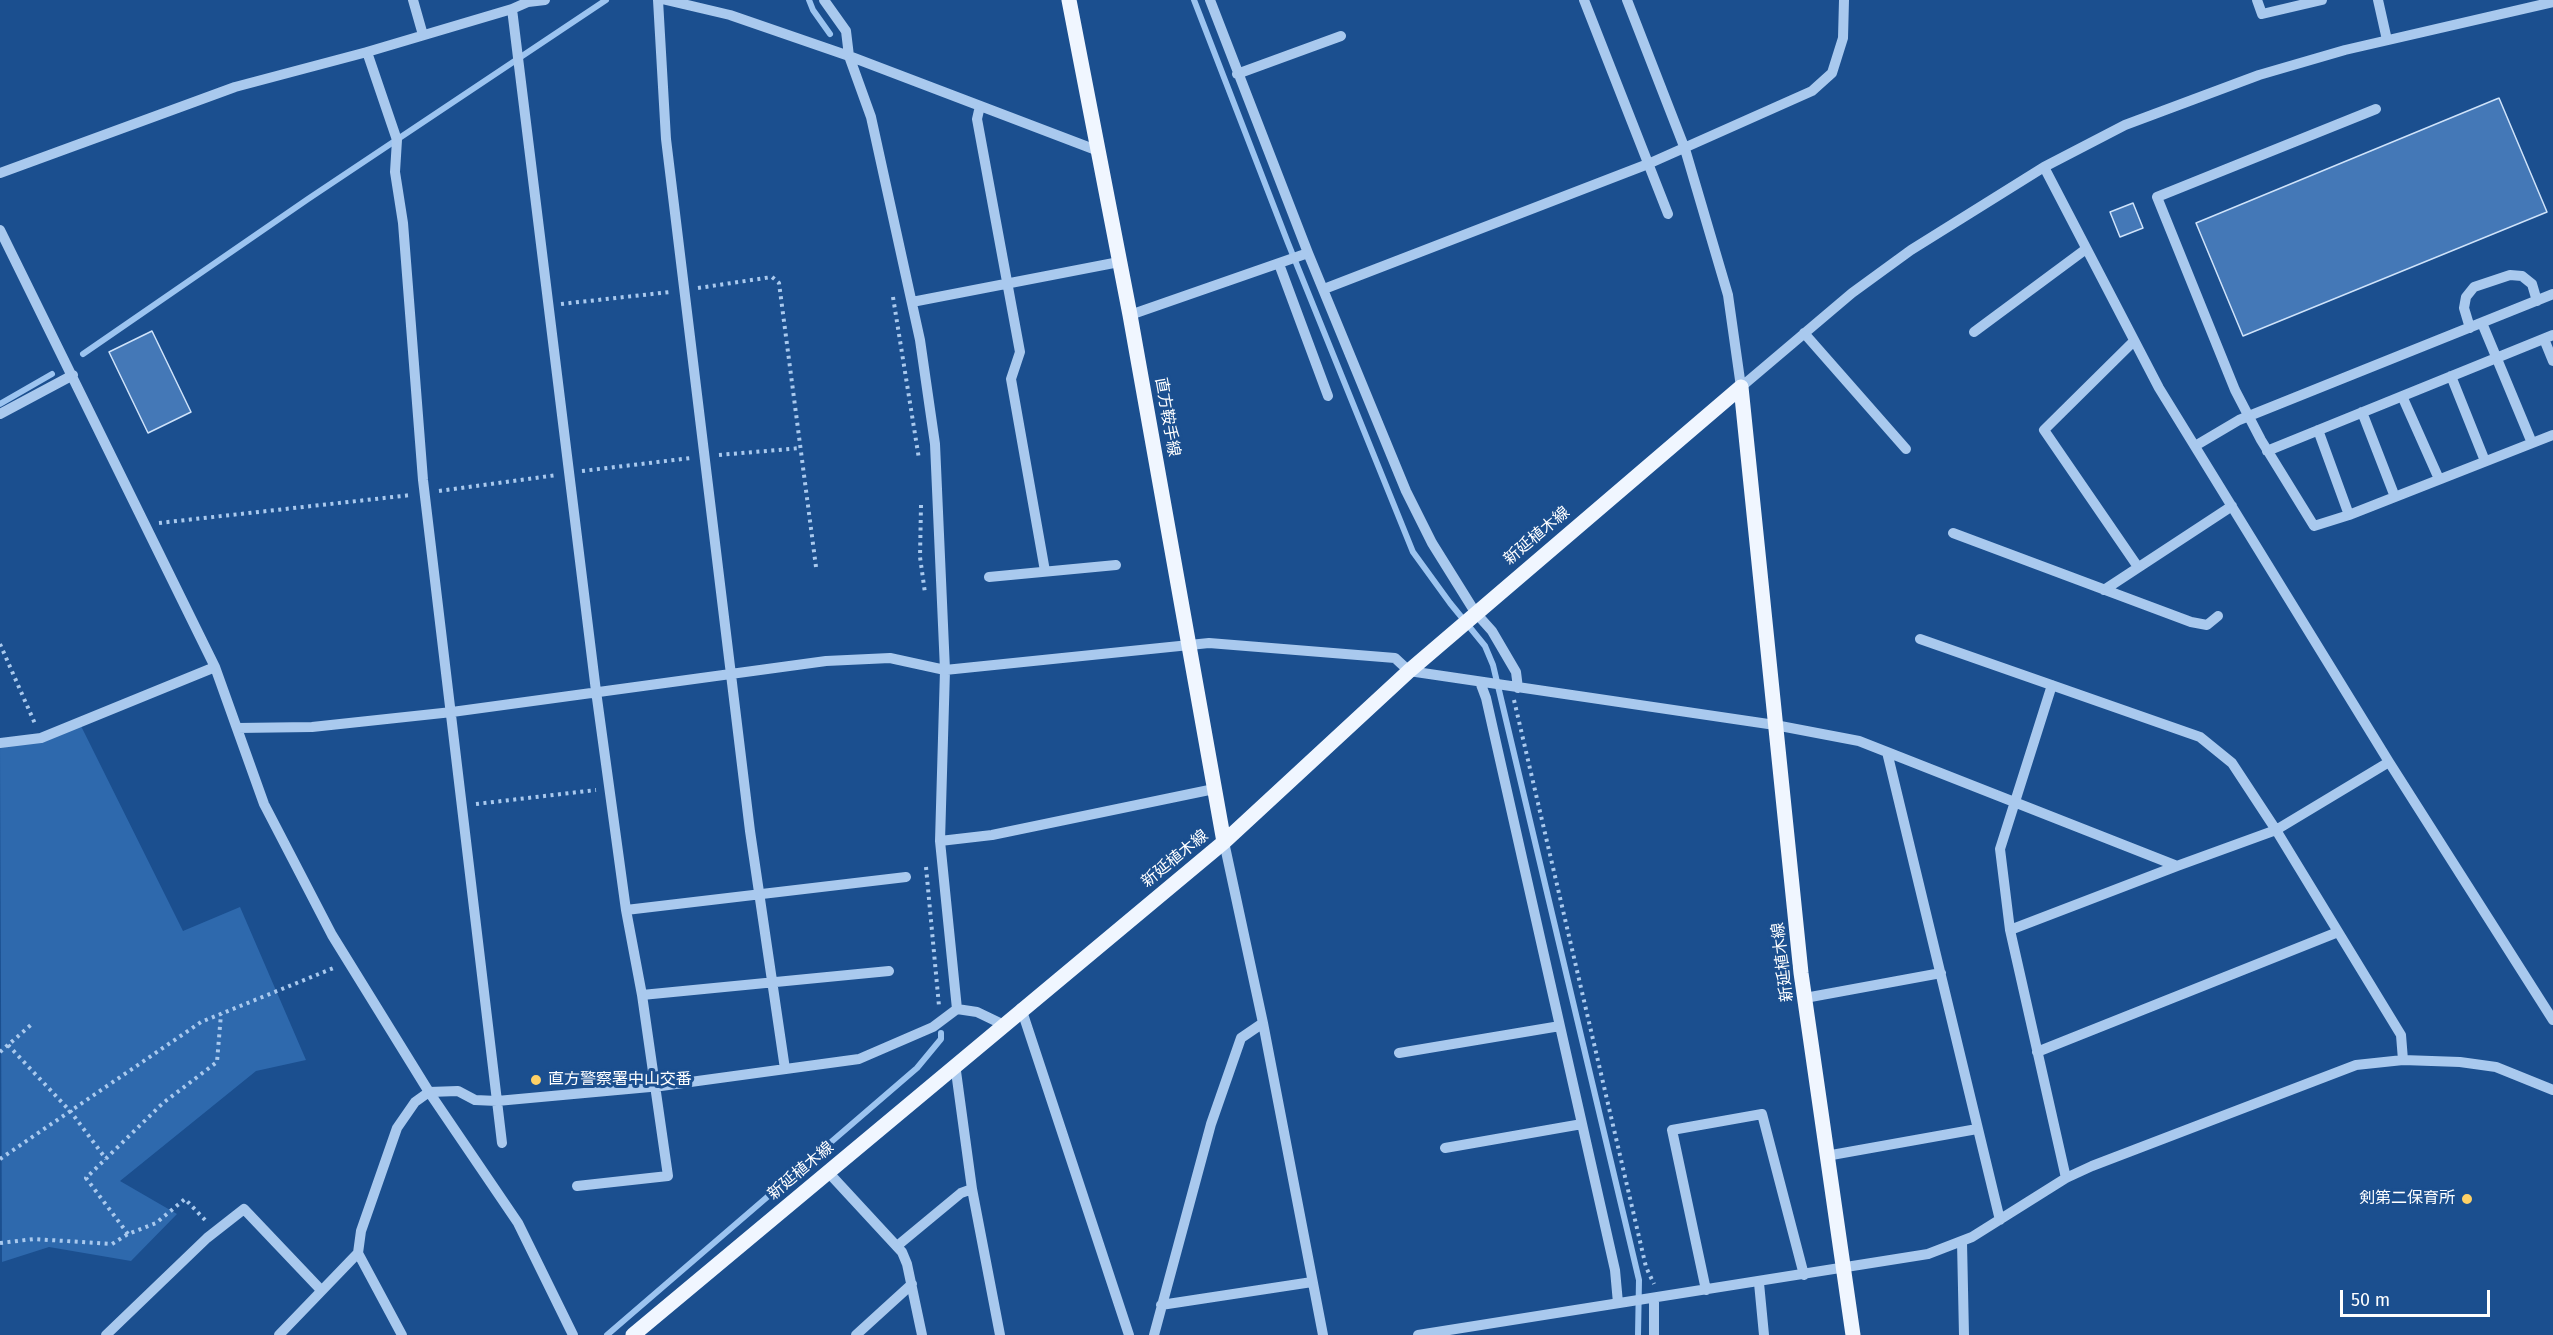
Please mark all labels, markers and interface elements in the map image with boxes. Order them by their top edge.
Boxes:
street label: 直方鞍手線 [1151,376,1183,458]
street label: 新延植木線 [1500,503,1574,569]
street label: 新延植木線 [1138,826,1212,892]
street label: 新延植木線 [1769,921,1797,1003]
place label: 直方警察署中山交番 [548,1070,692,1090]
marker: 直方警察署中山交番 [529,1073,543,1087]
street label: 新延植木線 [764,1138,838,1204]
place label: 剣第二保育所 [2359,1189,2455,1209]
marker: 剣第二保育所 [2460,1192,2474,1206]
scale bar [2343,1278,2493,1316]
text: 50 m [2351,1289,2390,1311]

